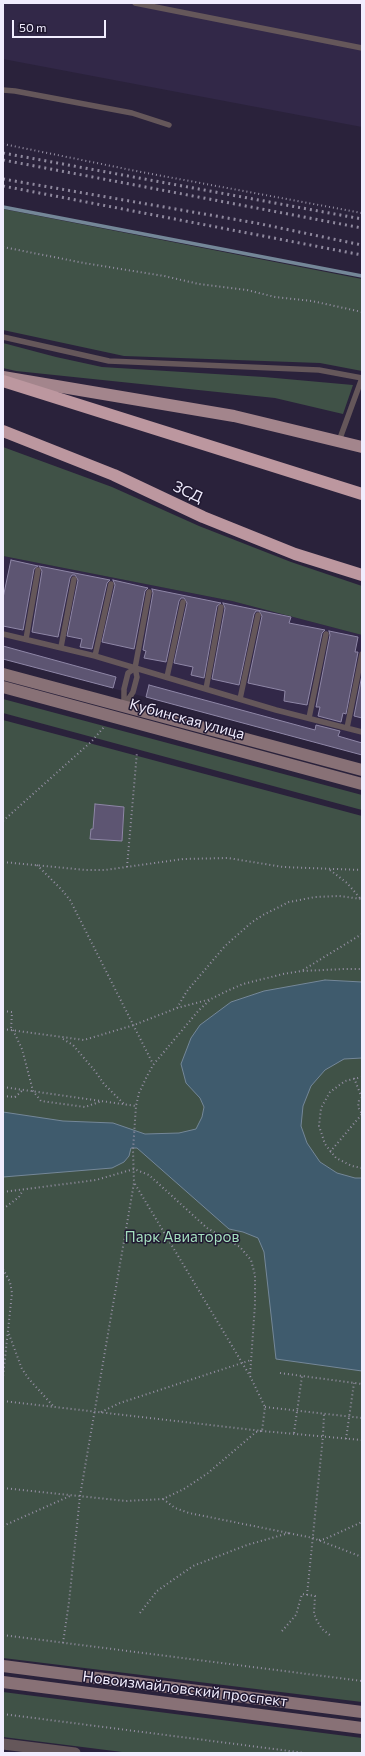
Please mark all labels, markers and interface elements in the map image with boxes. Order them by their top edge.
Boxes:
scale bar [14,12,108,38]
text: 50 m [19,20,47,34]
street label: ЗСД [170,477,206,507]
street label: Кубинская улица [127,695,247,743]
park label: Парк Авиаторов [125,1228,239,1246]
street label: Новоизмайловский проспект [81,1667,289,1711]

